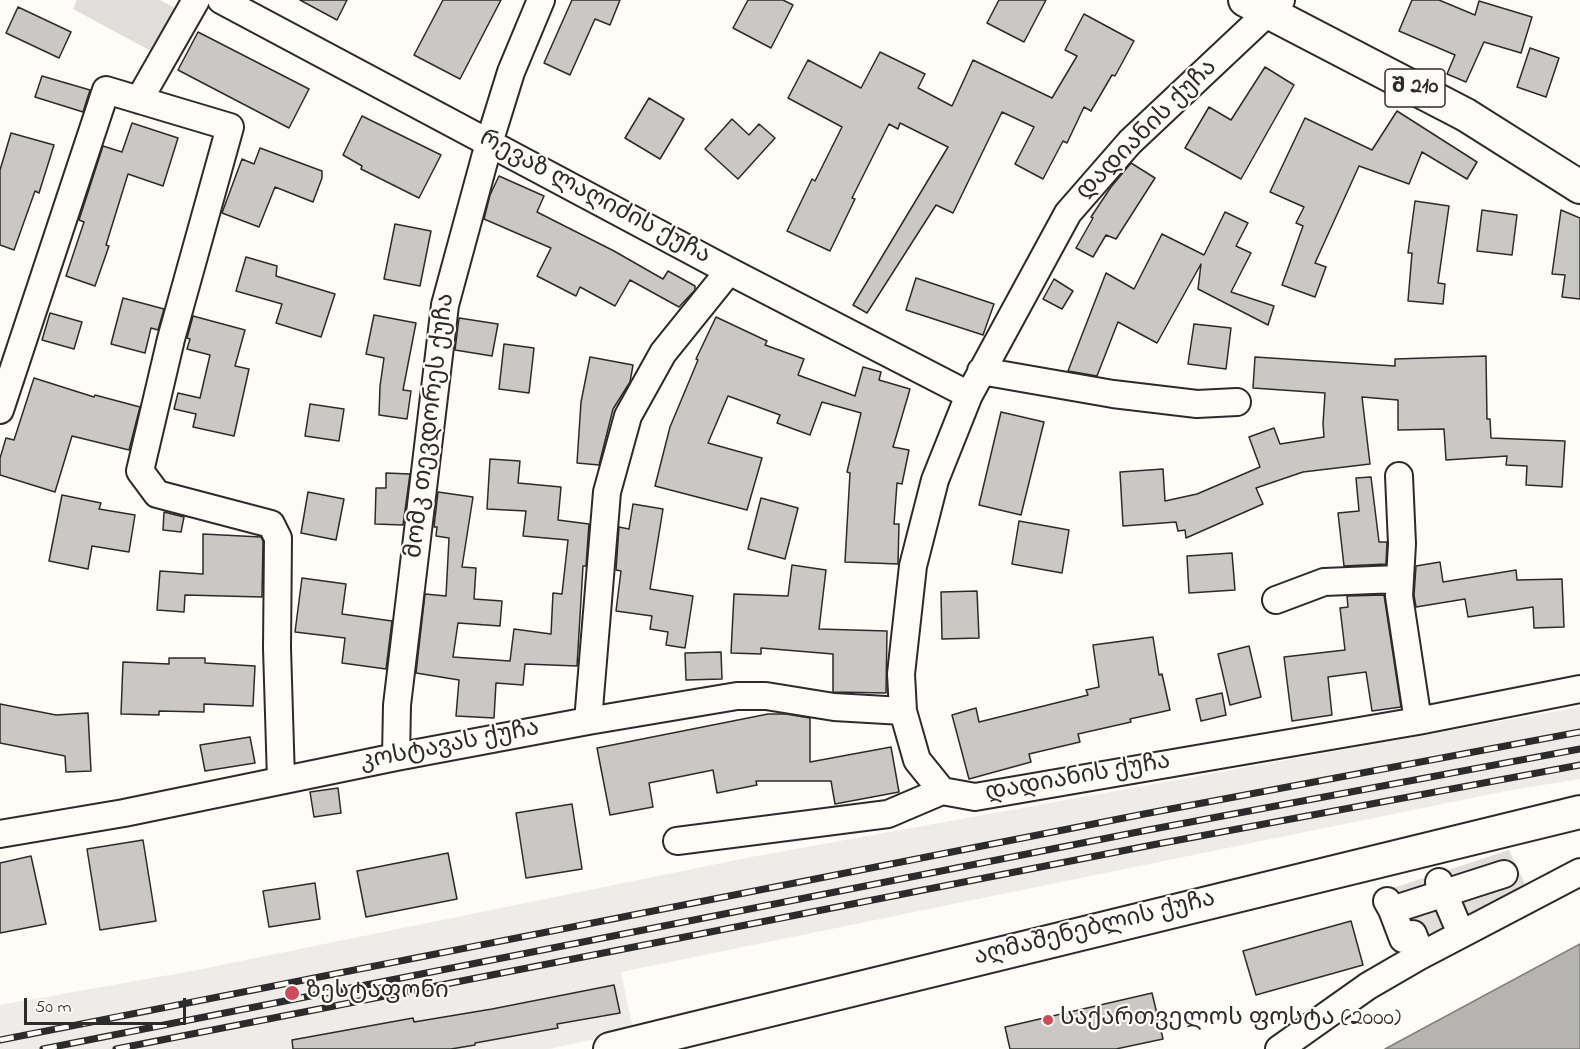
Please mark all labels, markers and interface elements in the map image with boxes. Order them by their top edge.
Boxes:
street label: დადიანის ქუჩა [1072,55,1224,207]
road number: შ 210 [1385,69,1445,107]
street label: რევაზ ლაღიძის ქუჩა [474,126,714,272]
street label: მომკ თევდორეს ქუჩა [401,292,463,560]
street label: კოსტავას ქუჩა [358,716,542,778]
street label: დადიანის ქუჩა [983,749,1173,809]
street label: აღმაშენებლის ქუჩა [971,886,1219,974]
place label: ზესტაფონი [306,979,449,1007]
marker: ზესტაფონი [283,984,301,1002]
scale bar [27,986,189,1024]
text: 50 m [35,995,72,1021]
place label: საქართველოს ფოსტა (2000) [1060,1006,1401,1034]
marker: საქართველოს ფოსტა (2000) [1041,1013,1055,1027]

